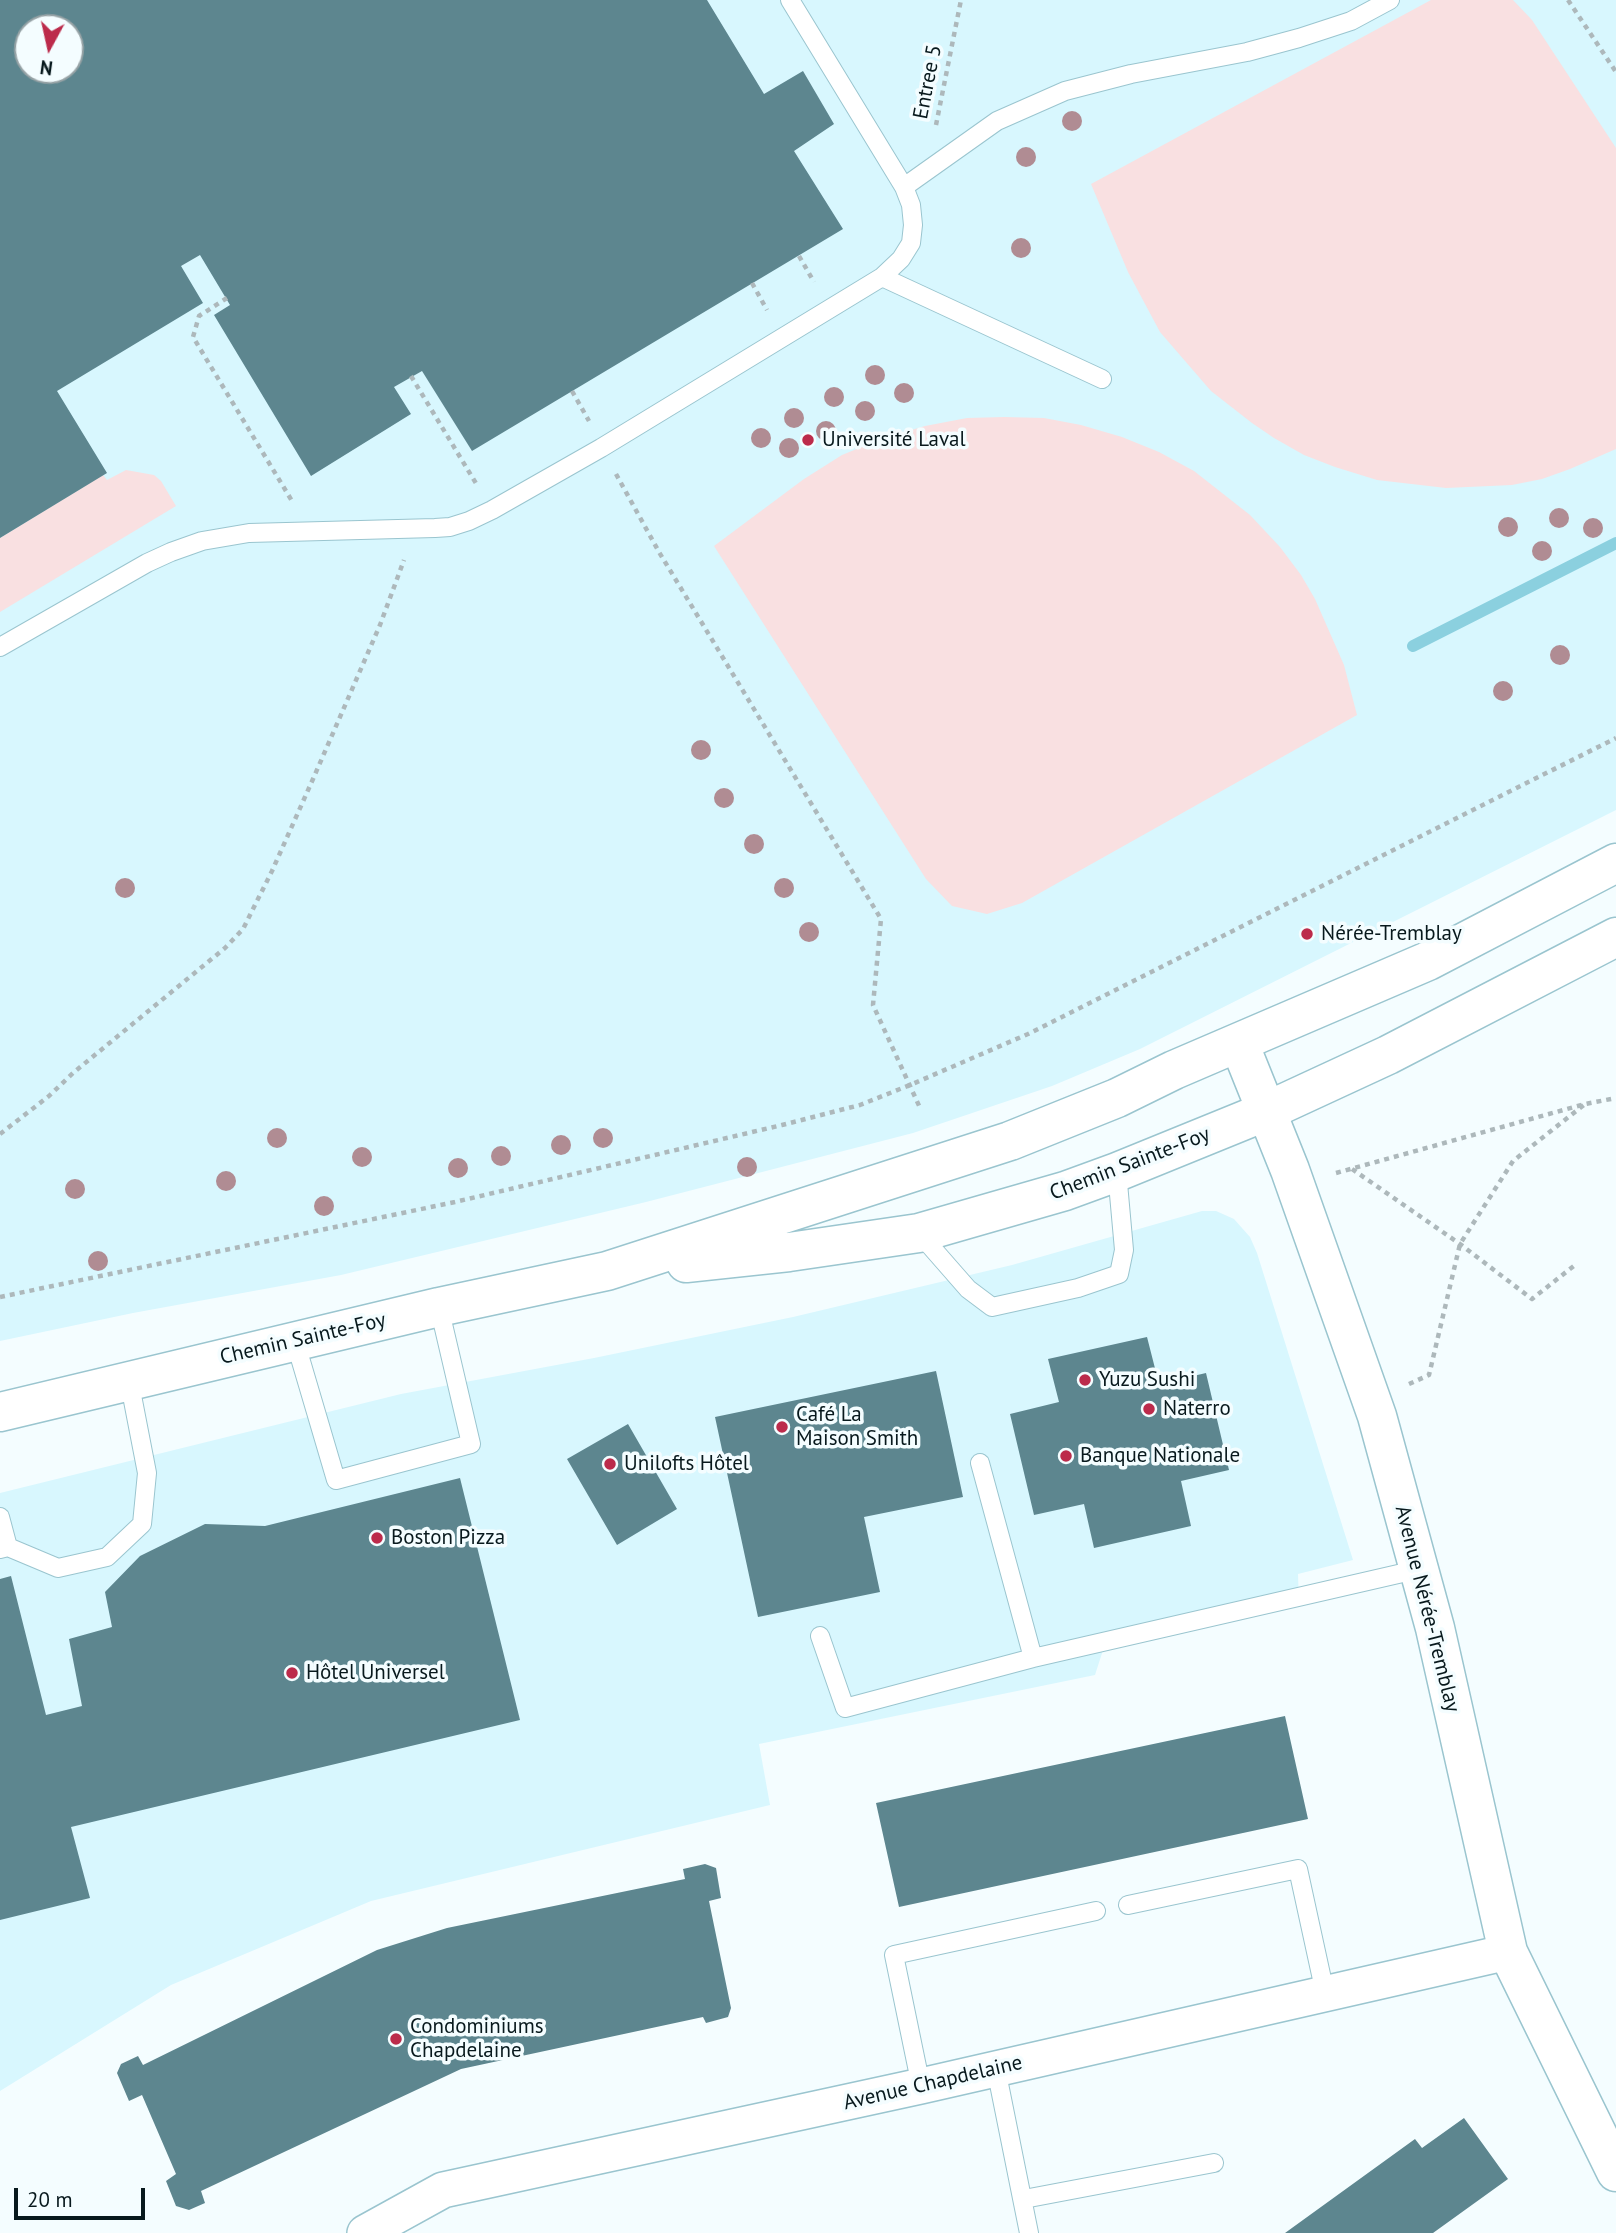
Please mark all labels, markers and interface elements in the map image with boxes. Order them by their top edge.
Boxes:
north arrow [14,14,84,84]
street label: Entree 5 [908,43,948,121]
text: N [39,55,54,81]
place label: Université Laval [822,427,966,453]
marker: Université Laval [800,432,816,448]
place label: Nérée-Tremblay [1321,921,1462,947]
marker: Nérée-Tremblay [1299,926,1315,942]
street label: Chemin Sainte-Foy [1046,1122,1214,1206]
street label: Chemin Sainte-Foy [218,1308,388,1370]
place label: Yuzu Sushi [1099,1367,1195,1393]
marker: Yuzu Sushi [1077,1372,1093,1388]
place label: Naterro [1163,1396,1231,1422]
marker: Naterro [1141,1401,1157,1417]
place label: Café La Maison Smith [796,1402,918,1452]
marker: Café La Maison Smith [774,1419,790,1435]
place label: Banque Nationale [1080,1443,1240,1469]
marker: Banque Nationale [1058,1448,1074,1464]
place label: Unilofts Hôtel [624,1451,749,1477]
marker: Unilofts Hôtel [602,1456,618,1472]
street label: Avenue Nérée-Tremblay [1389,1503,1465,1715]
place label: Boston Pizza [391,1525,505,1551]
marker: Boston Pizza [369,1530,385,1546]
place label: Hôtel Universel [306,1660,445,1686]
marker: Hôtel Universel [284,1665,300,1681]
place label: Condominiums Chapdelaine [410,2014,544,2064]
marker: Condominiums Chapdelaine [388,2031,404,2047]
street label: Avenue Chapdelaine [841,2050,1025,2116]
scale bar [18,2174,149,2218]
text: 20 m [27,2186,73,2213]

